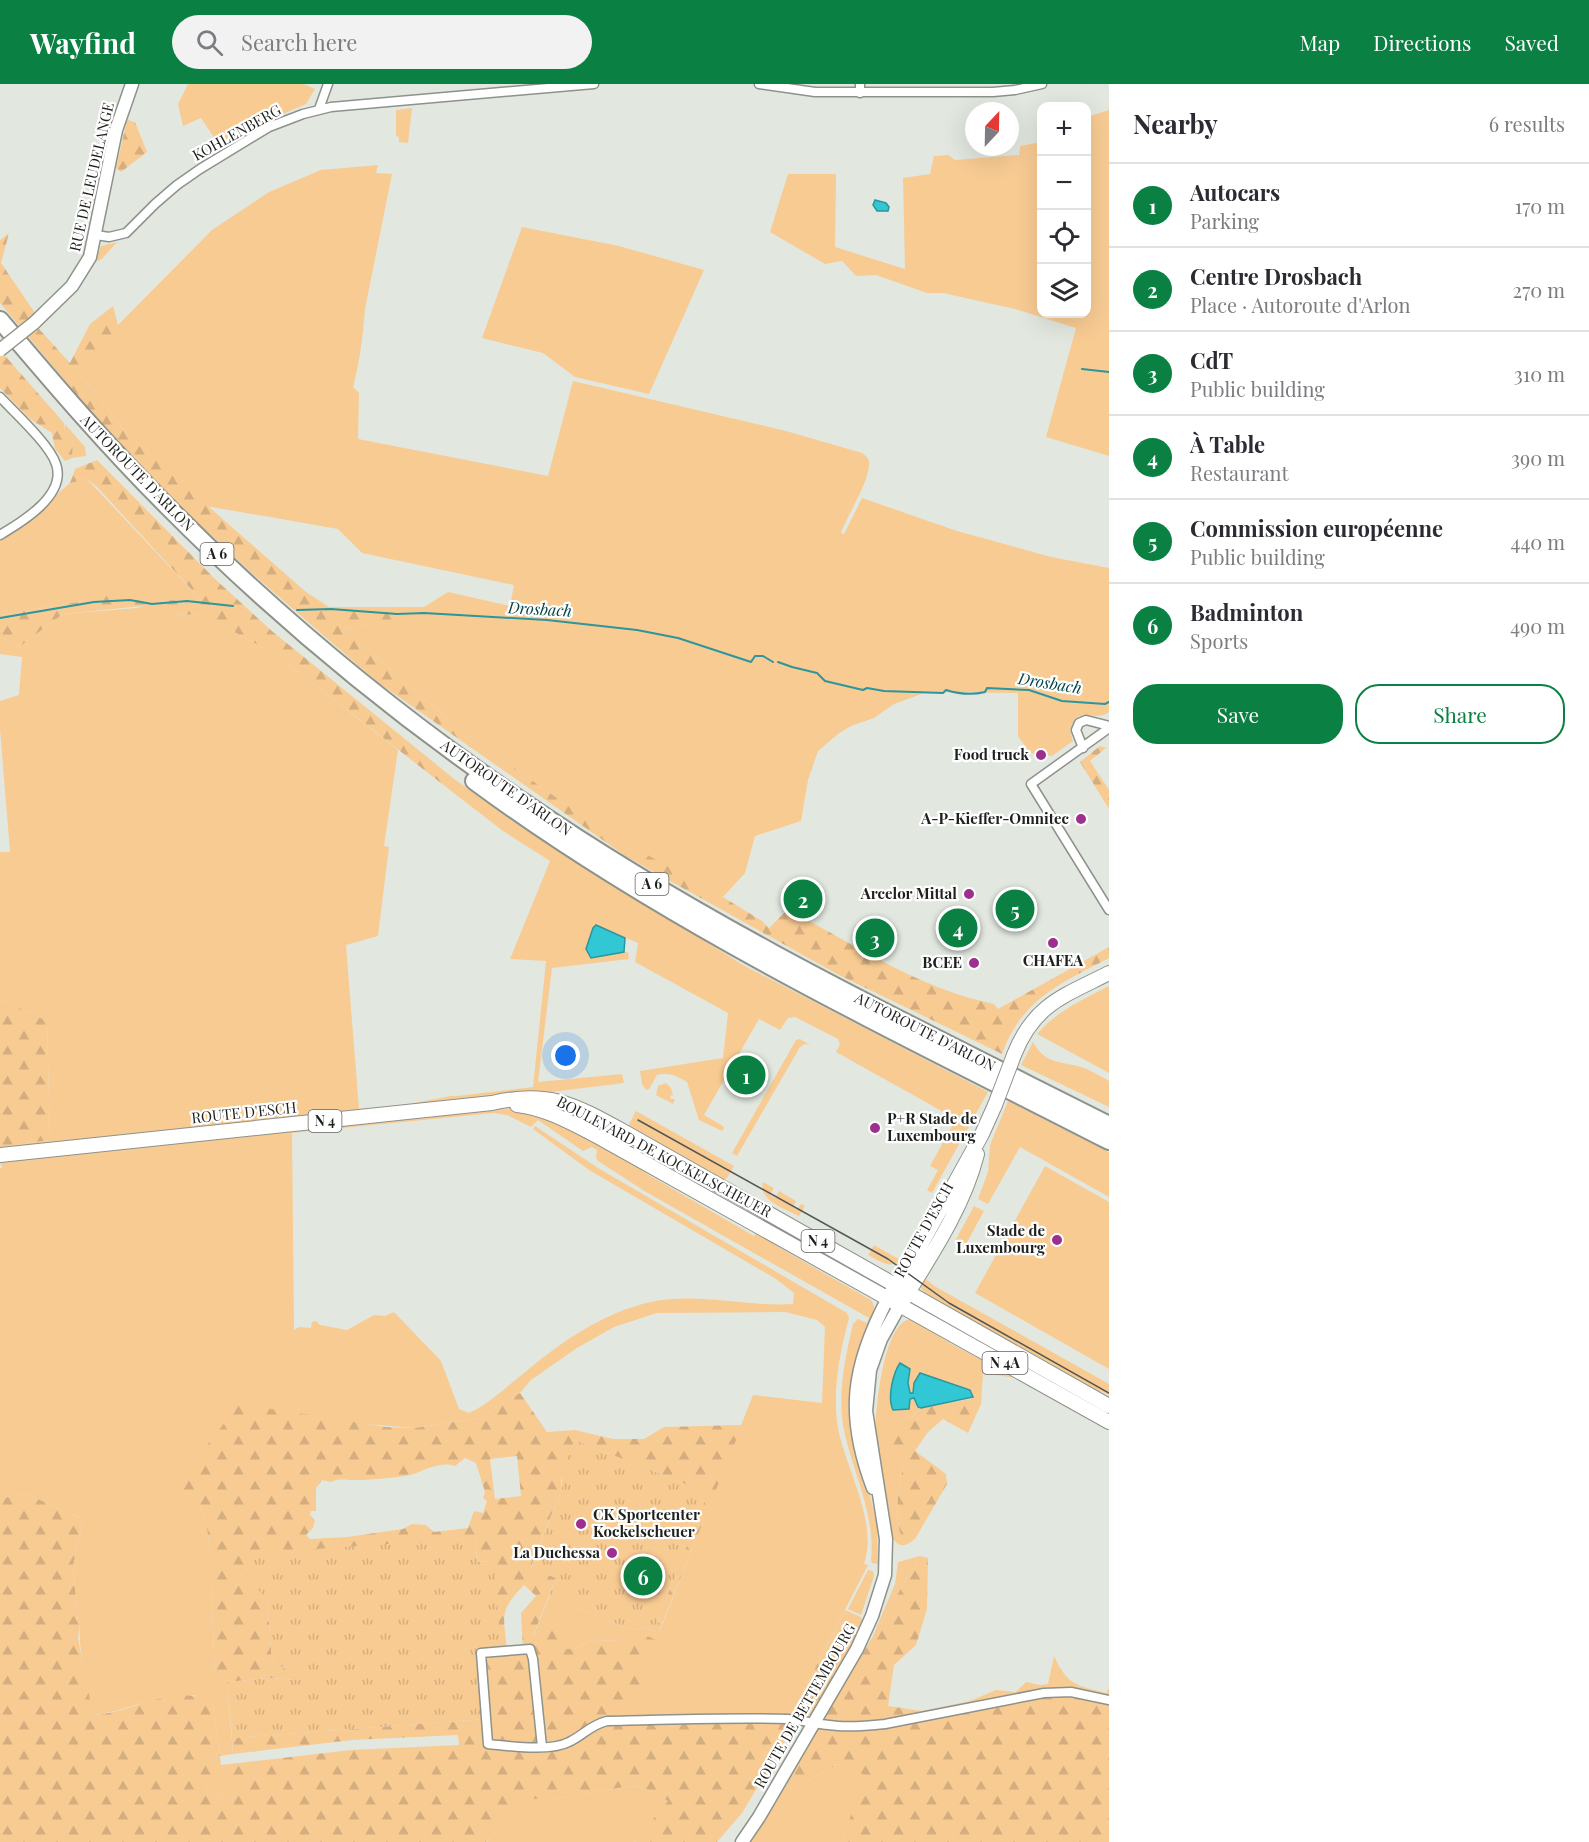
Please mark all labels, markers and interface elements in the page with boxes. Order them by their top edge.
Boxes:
search box [172,15,592,69]
text: Wayfind [30,24,136,61]
icon: search [193,26,226,59]
text: Search here [241,27,357,57]
text: Map [1299,28,1340,56]
text: Directions [1373,28,1471,56]
text: Saved [1504,28,1559,56]
street label: KOHLENBERG [189,99,285,165]
street label: RUE DE LEUDELANGE [64,100,118,253]
north arrow [965,102,1019,156]
map controls [1037,102,1091,318]
button: + [1037,102,1091,156]
text: Nearby [1133,106,1218,141]
text: 6 results [1489,110,1565,137]
button: − [1037,156,1091,210]
text: Autocars [1190,177,1280,207]
text: 1 [1149,192,1156,219]
text: 170 m [1515,192,1565,219]
text: Parking [1190,207,1259,234]
button: locate [1037,210,1091,264]
text: Centre Drosbach [1190,261,1362,291]
button: layers [1037,264,1091,318]
text: 2 [1147,276,1158,303]
text: 270 m [1513,276,1565,303]
text: Place · Autoroute d'Arlon [1190,291,1410,318]
text: CdT [1190,345,1233,375]
text: 3 [1148,360,1157,387]
text: 310 m [1514,360,1565,387]
text: Public building [1190,375,1325,402]
street label: AUTOROUTE D'ARLON [76,409,199,535]
text: À Table [1190,429,1265,459]
text: 4 [1147,444,1158,471]
text: 390 m [1511,444,1565,471]
text: Restaurant [1190,459,1289,486]
text: Commission européenne [1190,513,1443,543]
text: 5 [1148,528,1157,555]
text: 440 m [1511,528,1565,555]
road number: A 6 [200,543,234,565]
text: Public building [1190,543,1325,570]
water label: Drosbach [507,596,572,621]
text: Badminton [1190,597,1303,627]
text: 6 [1147,612,1158,639]
text: 490 m [1510,612,1565,639]
text: Sports [1190,627,1248,654]
water label: Drosbach [1016,667,1083,698]
button: Save [1133,684,1343,744]
button: Share [1355,684,1565,744]
street label: AUTOROUTE D'ARLON [436,734,576,840]
place label: Food truck [954,744,1029,764]
marker: Food truck [1034,748,1048,762]
place label: A-P-Kieffer-Omnitec [920,808,1070,828]
marker: A-P-Kieffer-Omnitec [1074,812,1088,826]
road number: A 6 [636,873,668,895]
pin: 2 [784,876,822,922]
place label: Arcelor Mittal [860,883,957,903]
pin: 5 [996,886,1034,932]
marker: Arcelor Mittal [962,887,976,901]
pin: 4 [938,906,978,950]
pin: 3 [856,916,894,960]
marker: CHAFEA [1046,936,1060,950]
place label: CHAFEA [1023,950,1084,970]
place label: BCEE [922,952,962,972]
marker: BCEE [967,956,981,970]
street label: AUTOROUTE D'ARLON [851,986,1000,1075]
your location [551,1041,580,1070]
pin: 1 [726,1052,766,1098]
street label: BOULEVARD DE KOCKELSCHEUER [554,1091,776,1221]
street label: ROUTE D'ESCH [190,1097,298,1127]
place label: P+R Stade de Luxembourg [887,1108,978,1145]
road number: N 4 [308,1110,342,1132]
marker: P+R Stade de Luxembourg [868,1121,882,1135]
street label: ROUTE D'ESCH [889,1178,958,1281]
place label: Stade de Luxembourg [956,1220,1046,1257]
road number: N 4 [802,1230,834,1252]
marker: Stade de Luxembourg [1050,1233,1064,1247]
road number: N 4A [982,1352,1028,1374]
place label: CK Sportcenter Kockelscheuer [593,1504,700,1541]
marker: CK Sportcenter Kockelscheuer [574,1517,588,1531]
place label: La Duchessa [513,1542,600,1562]
marker: La Duchessa [605,1546,619,1560]
pin: 6 [624,1554,662,1598]
street label: ROUTE DE BETTEMBOURG [749,1619,860,1791]

